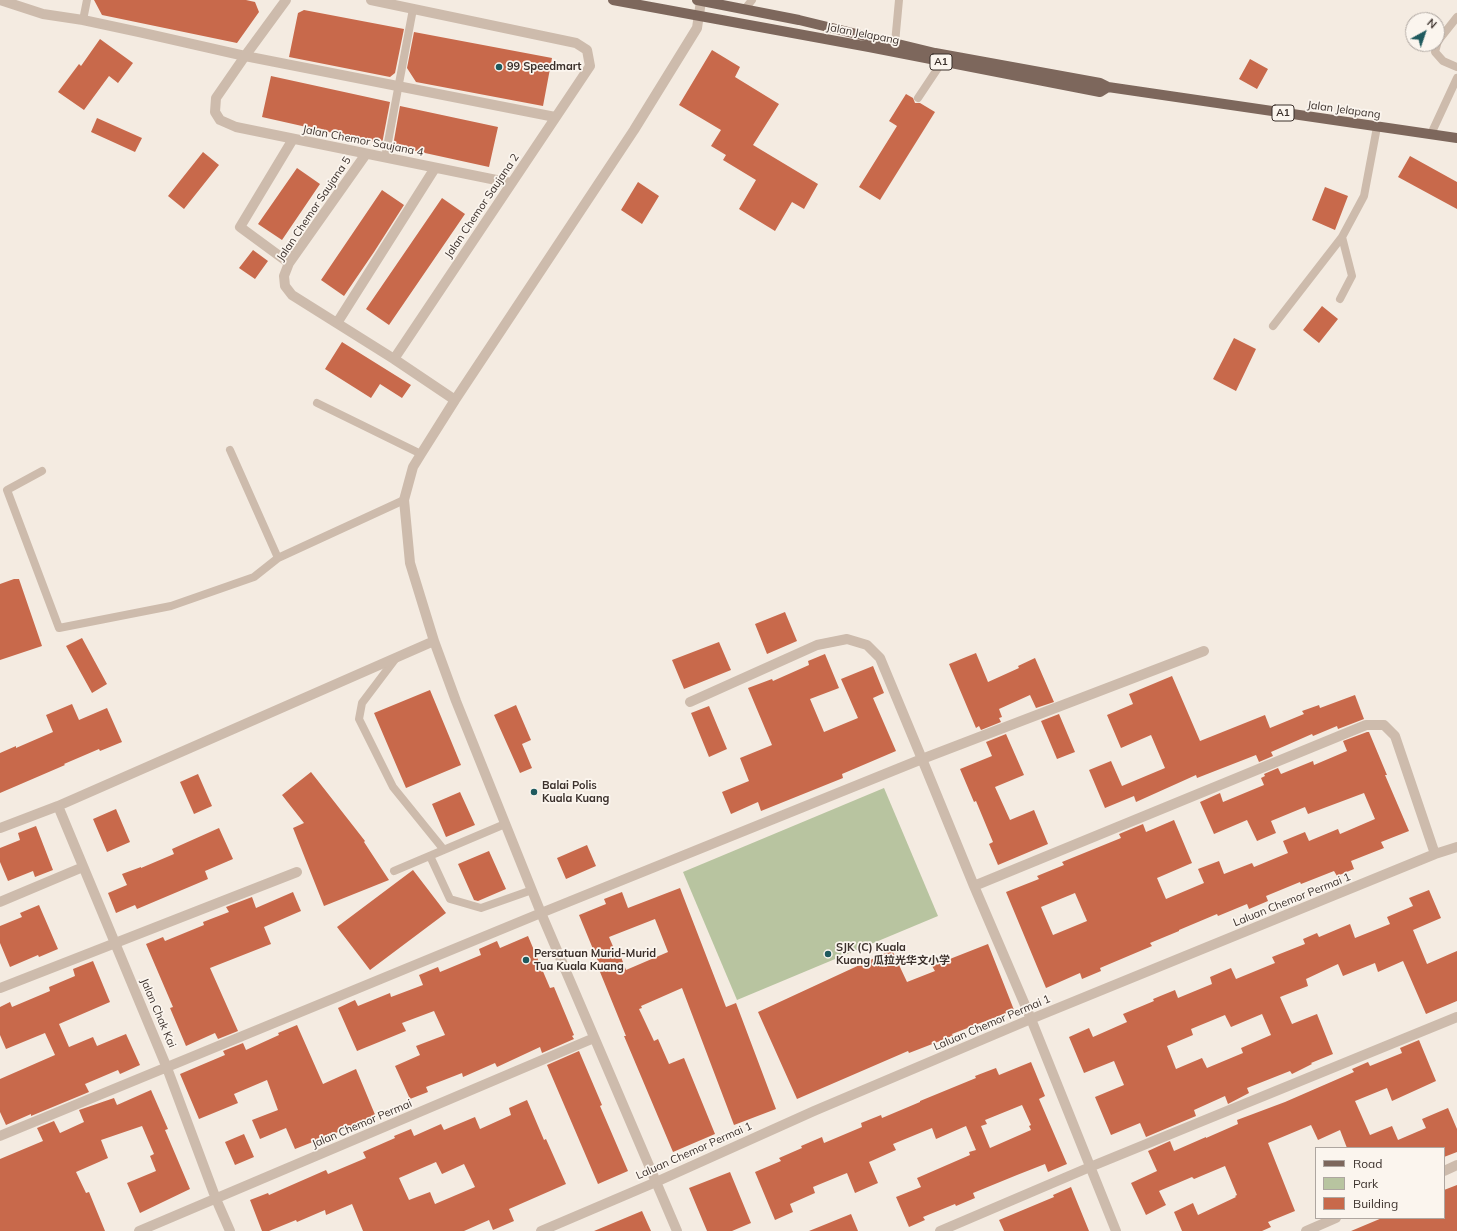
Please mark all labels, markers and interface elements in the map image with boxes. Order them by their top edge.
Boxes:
north arrow [1405,12,1445,52]
text: N [1424,16,1440,32]
street label: Jalan Jelapang [825,20,901,48]
road number: A1 [930,54,952,70]
place label: 99 Speedmart [507,60,582,74]
marker: 99 Speedmart [494,62,504,72]
street label: Jalan Jelapang [1307,98,1381,122]
road number: A1 [1272,105,1294,121]
street label: Jalan Chemor Saujana 4 [301,123,425,159]
street label: Jalan Chemor Saujana 2 [442,151,522,261]
street label: Jalan Chemor Saujana 5 [274,154,354,264]
place label: Balai Polis Kuala Kuang [542,779,609,805]
marker: Balai Polis Kuala Kuang [529,787,539,797]
street label: Laluan Chemor Permai 1 [1231,870,1353,930]
place label: SJK (C) Kuala Kuang 瓜拉光华文小学 [836,941,950,967]
place label: Persatuan Murid-Murid Tua Kuala Kuang [534,947,656,973]
marker: SJK (C) Kuala Kuang 瓜拉光华文小学 [823,949,833,959]
marker: Persatuan Murid-Murid Tua Kuala Kuang [521,955,531,965]
street label: Jalan Chak Kai [137,976,179,1050]
street label: Laluan Chemor Permai 1 [932,992,1052,1054]
street label: Jalan Chemor Permai [310,1097,414,1151]
street label: Laluan Chemor Permai 1 [634,1119,754,1183]
legend [1315,1147,1445,1219]
text: Road [1353,1156,1382,1171]
text: Park [1353,1176,1378,1191]
text: Building [1353,1196,1398,1211]

